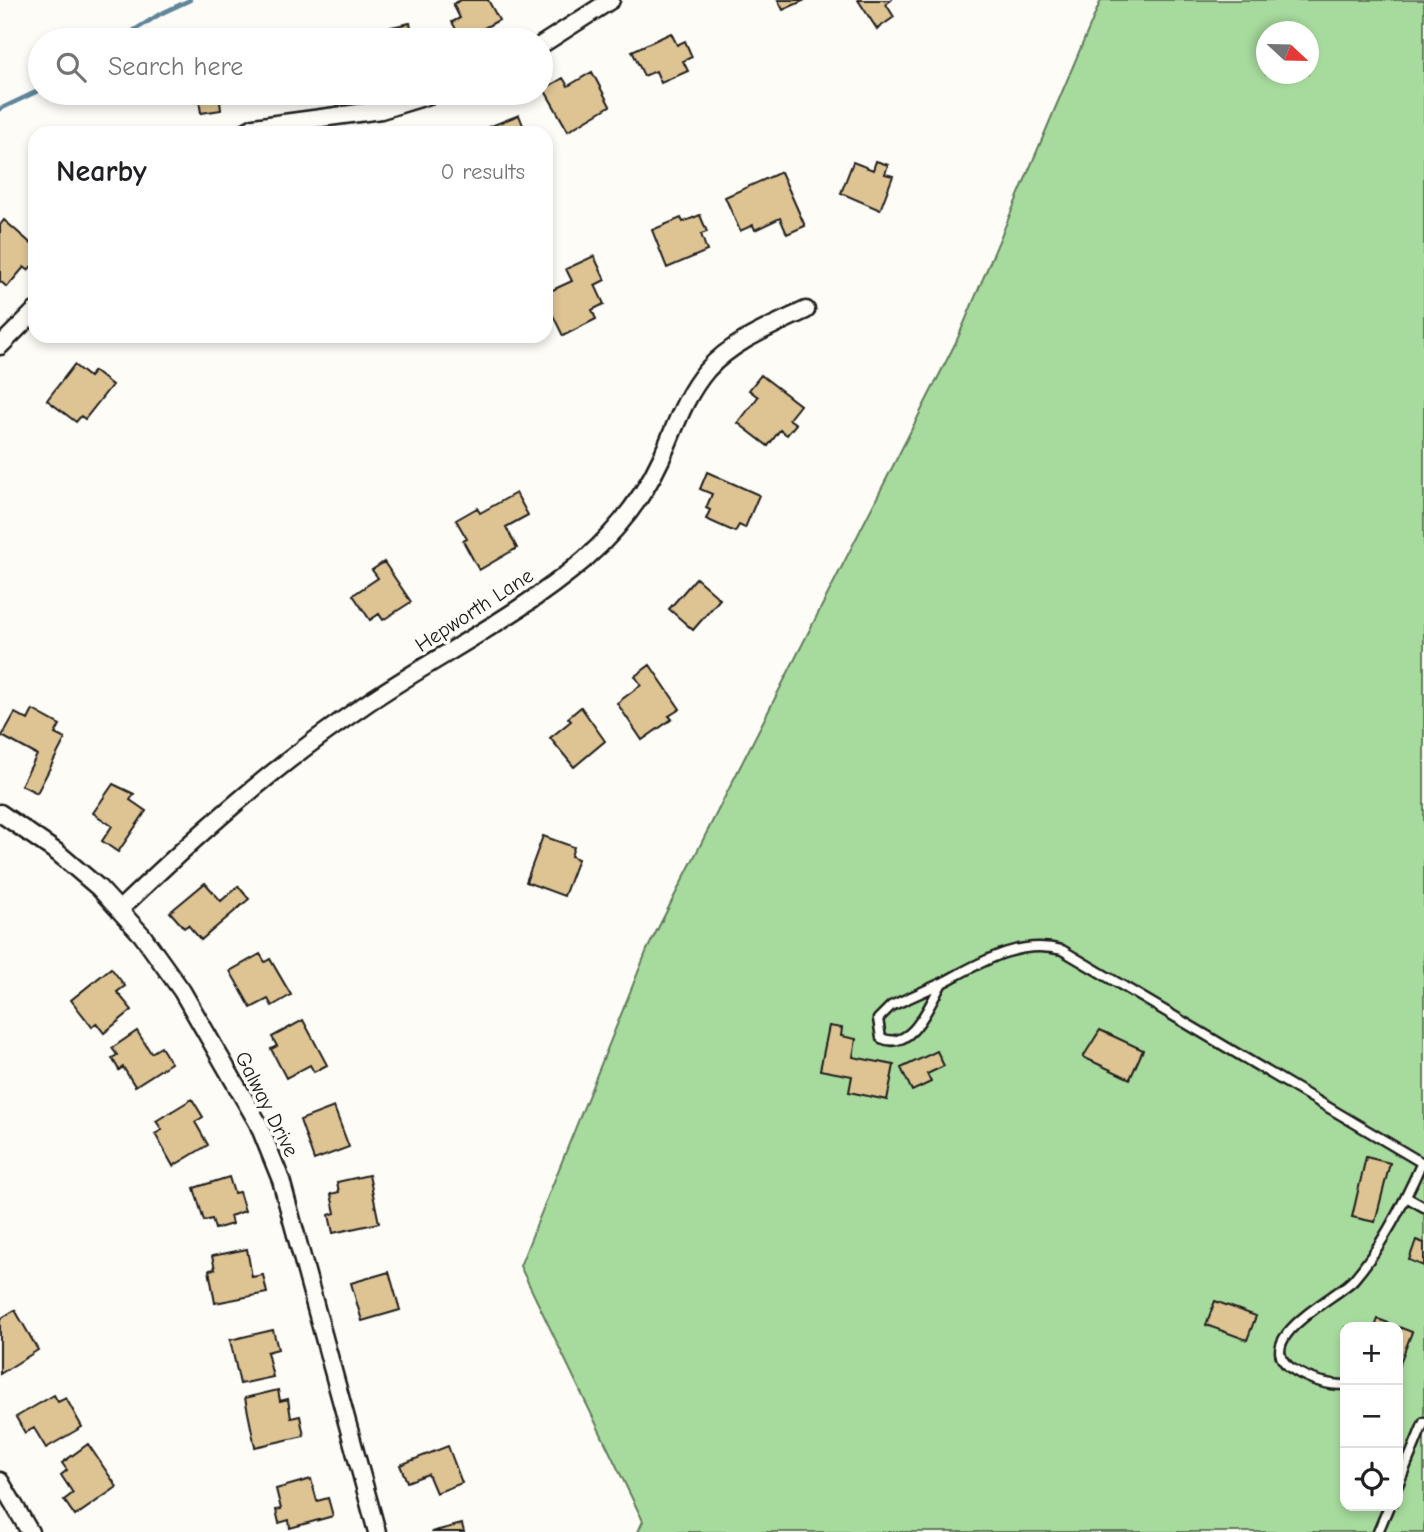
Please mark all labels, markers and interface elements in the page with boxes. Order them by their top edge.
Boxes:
north arrow [1256,21,1319,84]
search box [28,28,553,105]
icon: search [52,48,90,86]
text: Search here [108,52,243,82]
text: Nearby [56,154,147,189]
text: 0 results [441,158,525,185]
street label: Hepworth Lane [411,563,537,657]
street label: Galway Drive [230,1047,304,1161]
map controls [1340,1322,1403,1511]
button: + [1340,1322,1403,1385]
button: − [1340,1385,1403,1448]
button: locate [1340,1448,1403,1511]

